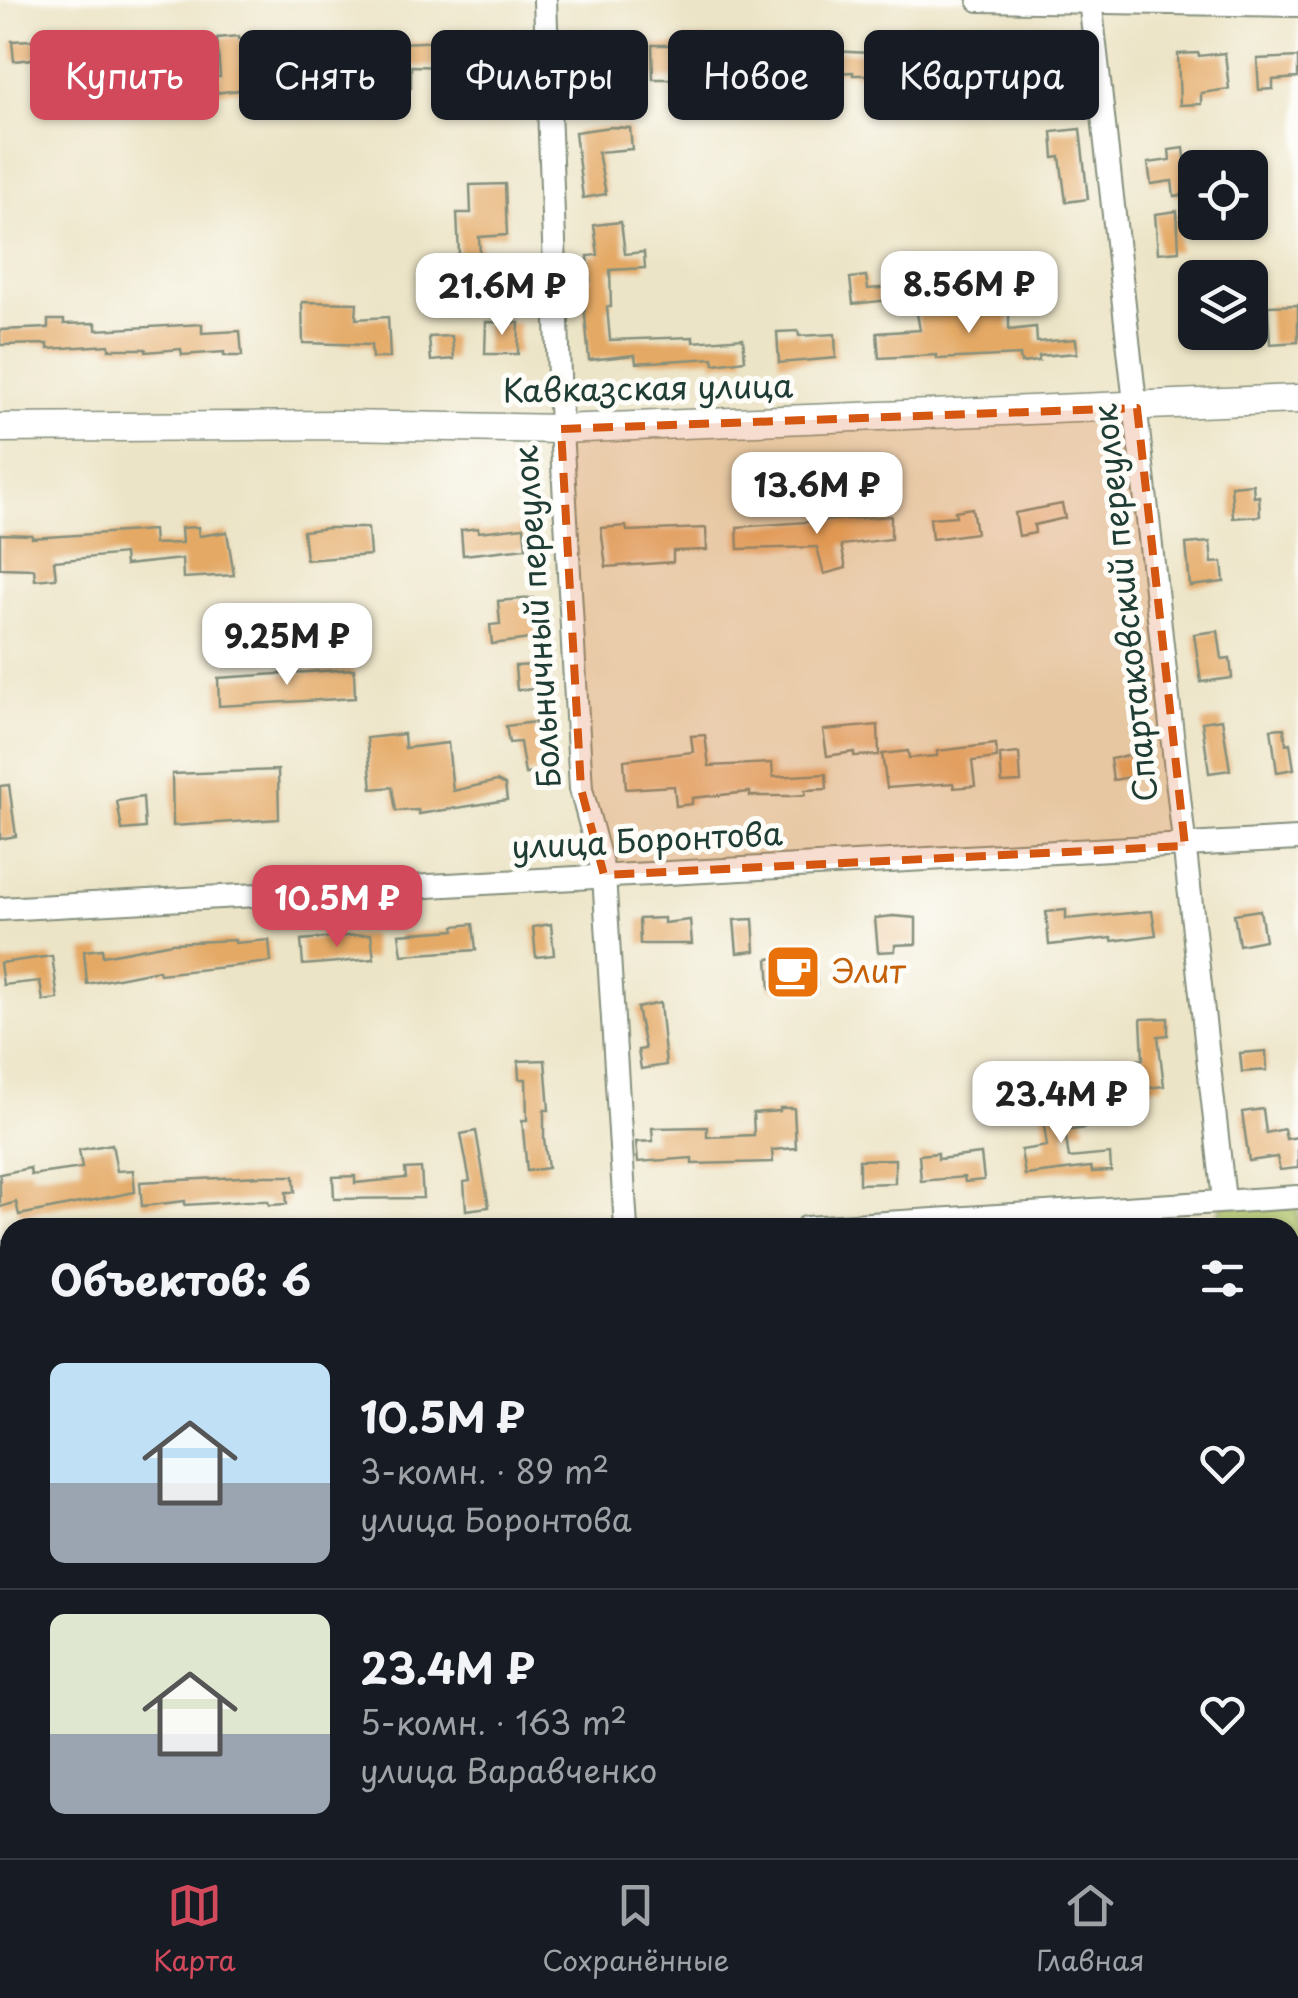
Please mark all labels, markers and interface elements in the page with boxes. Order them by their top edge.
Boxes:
chip: Купить [30,30,219,120]
chip: Снять [239,30,411,120]
chip: Фильтры [431,30,648,120]
chip: Новое [668,30,844,120]
chip: Квартира [864,30,1099,120]
map controls [1178,150,1268,350]
button: locate [1178,150,1268,240]
pin: 8.56M ₽ [877,251,1061,336]
pin: 21.6M ₽ [410,253,594,338]
text: 8.56M ₽ [903,259,1035,307]
button: layers [1178,260,1268,350]
text: 21.6M ₽ [438,261,566,309]
street label: Кавказская улица [502,360,794,414]
street label: Спартаковский переулок [1079,402,1169,804]
street label: Больничный переулок [500,444,572,790]
pin: 13.6M ₽ [725,452,909,537]
text: 13.6M ₽ [754,460,880,508]
pin: 9.25M ₽ [195,603,379,688]
text: 9.25M ₽ [224,611,350,659]
street label: улица Боронтова [510,808,784,870]
pin: 10.5M ₽ [245,865,429,950]
text: 10.5M ₽ [274,873,400,921]
cafe icon: Элит [763,942,823,1002]
place label: Элит [832,946,907,994]
pin: 23.4M ₽ [969,1061,1153,1146]
text: 23.4M ₽ [994,1069,1128,1117]
text: Объектов: 6 [50,1247,311,1310]
icon: filters [1195,1251,1250,1306]
text: 10.5M ₽ [360,1384,525,1447]
icon: home [130,1403,250,1523]
icon: heart [1195,1436,1250,1491]
text: 3-комн. · 89 m² [360,1447,609,1495]
text: улица Боронтова [360,1495,632,1543]
text: 23.4M ₽ [360,1635,535,1698]
icon: home [130,1654,250,1774]
icon: heart [1195,1687,1250,1742]
text: 5-комн. · 163 m² [360,1698,627,1746]
text: улица Варавченко [360,1746,657,1794]
tab: Карта [153,1878,236,1981]
tab: Сохранённые [542,1878,729,1981]
tab: Главная [1036,1878,1145,1981]

